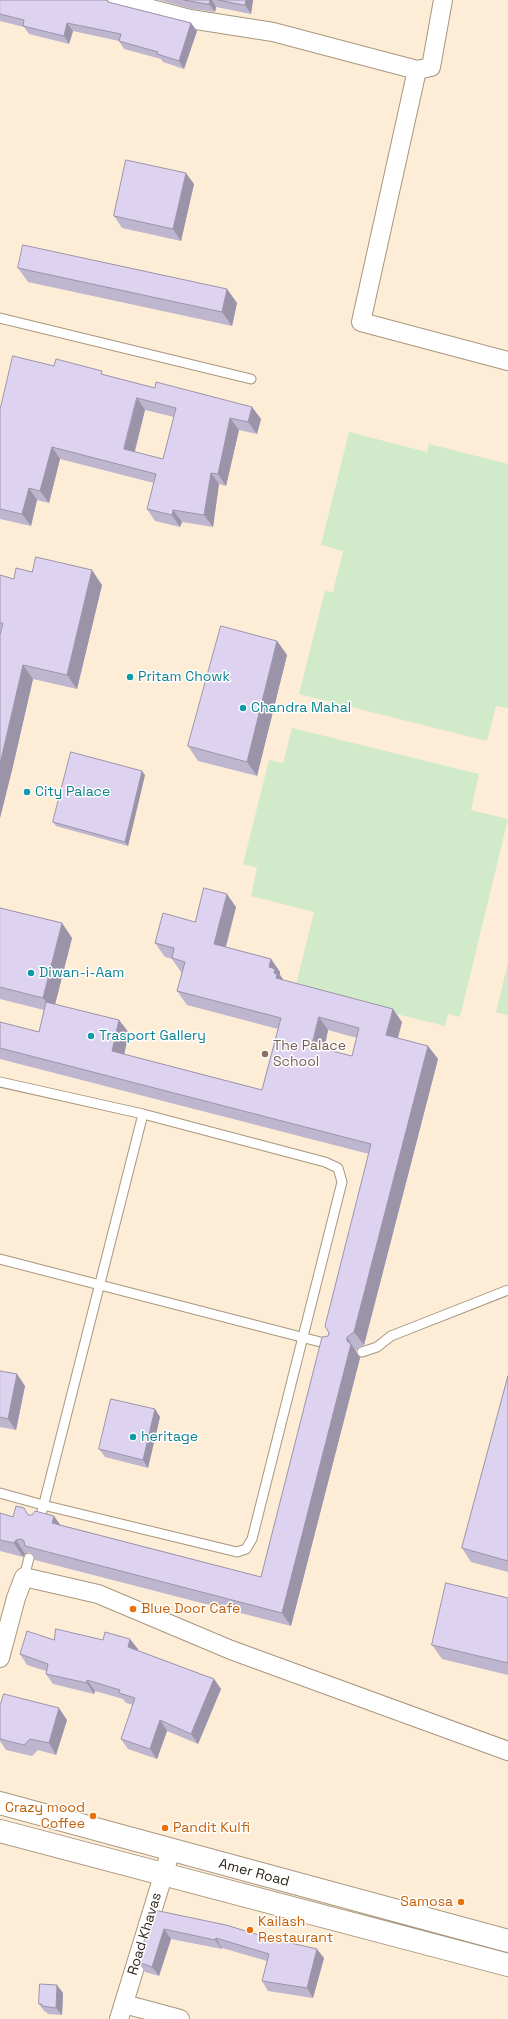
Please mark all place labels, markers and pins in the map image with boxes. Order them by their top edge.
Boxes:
place label: Pritam Chowk [138,669,230,685]
marker: Pritam Chowk [125,672,135,682]
place label: Chandra Mahal [251,700,351,716]
marker: Chandra Mahal [238,703,248,713]
place label: City Palace [35,784,110,800]
marker: City Palace [22,787,32,797]
place label: Diwan-i-Aam [39,965,124,981]
marker: Diwan-i-Aam [26,968,36,978]
place label: Trasport Gallery [99,1028,206,1044]
marker: Trasport Gallery [86,1031,96,1041]
place label: The Palace School [273,1038,346,1070]
marker: The Palace School [260,1049,270,1059]
place label: heritage [141,1429,198,1445]
marker: heritage [128,1432,138,1442]
place label: Blue Door Cafe [141,1601,240,1617]
marker: Blue Door Cafe [128,1604,138,1614]
place label: Crazy mood Coffee [5,1800,85,1832]
marker: Crazy mood Coffee [88,1811,98,1821]
place label: Pandit Kulfi [173,1820,250,1836]
marker: Pandit Kulfi [160,1823,170,1833]
place label: Samosa [400,1894,453,1910]
marker: Samosa [456,1897,466,1907]
place label: Kailash Restaurant [258,1914,333,1946]
marker: Kailash Restaurant [245,1925,255,1935]

